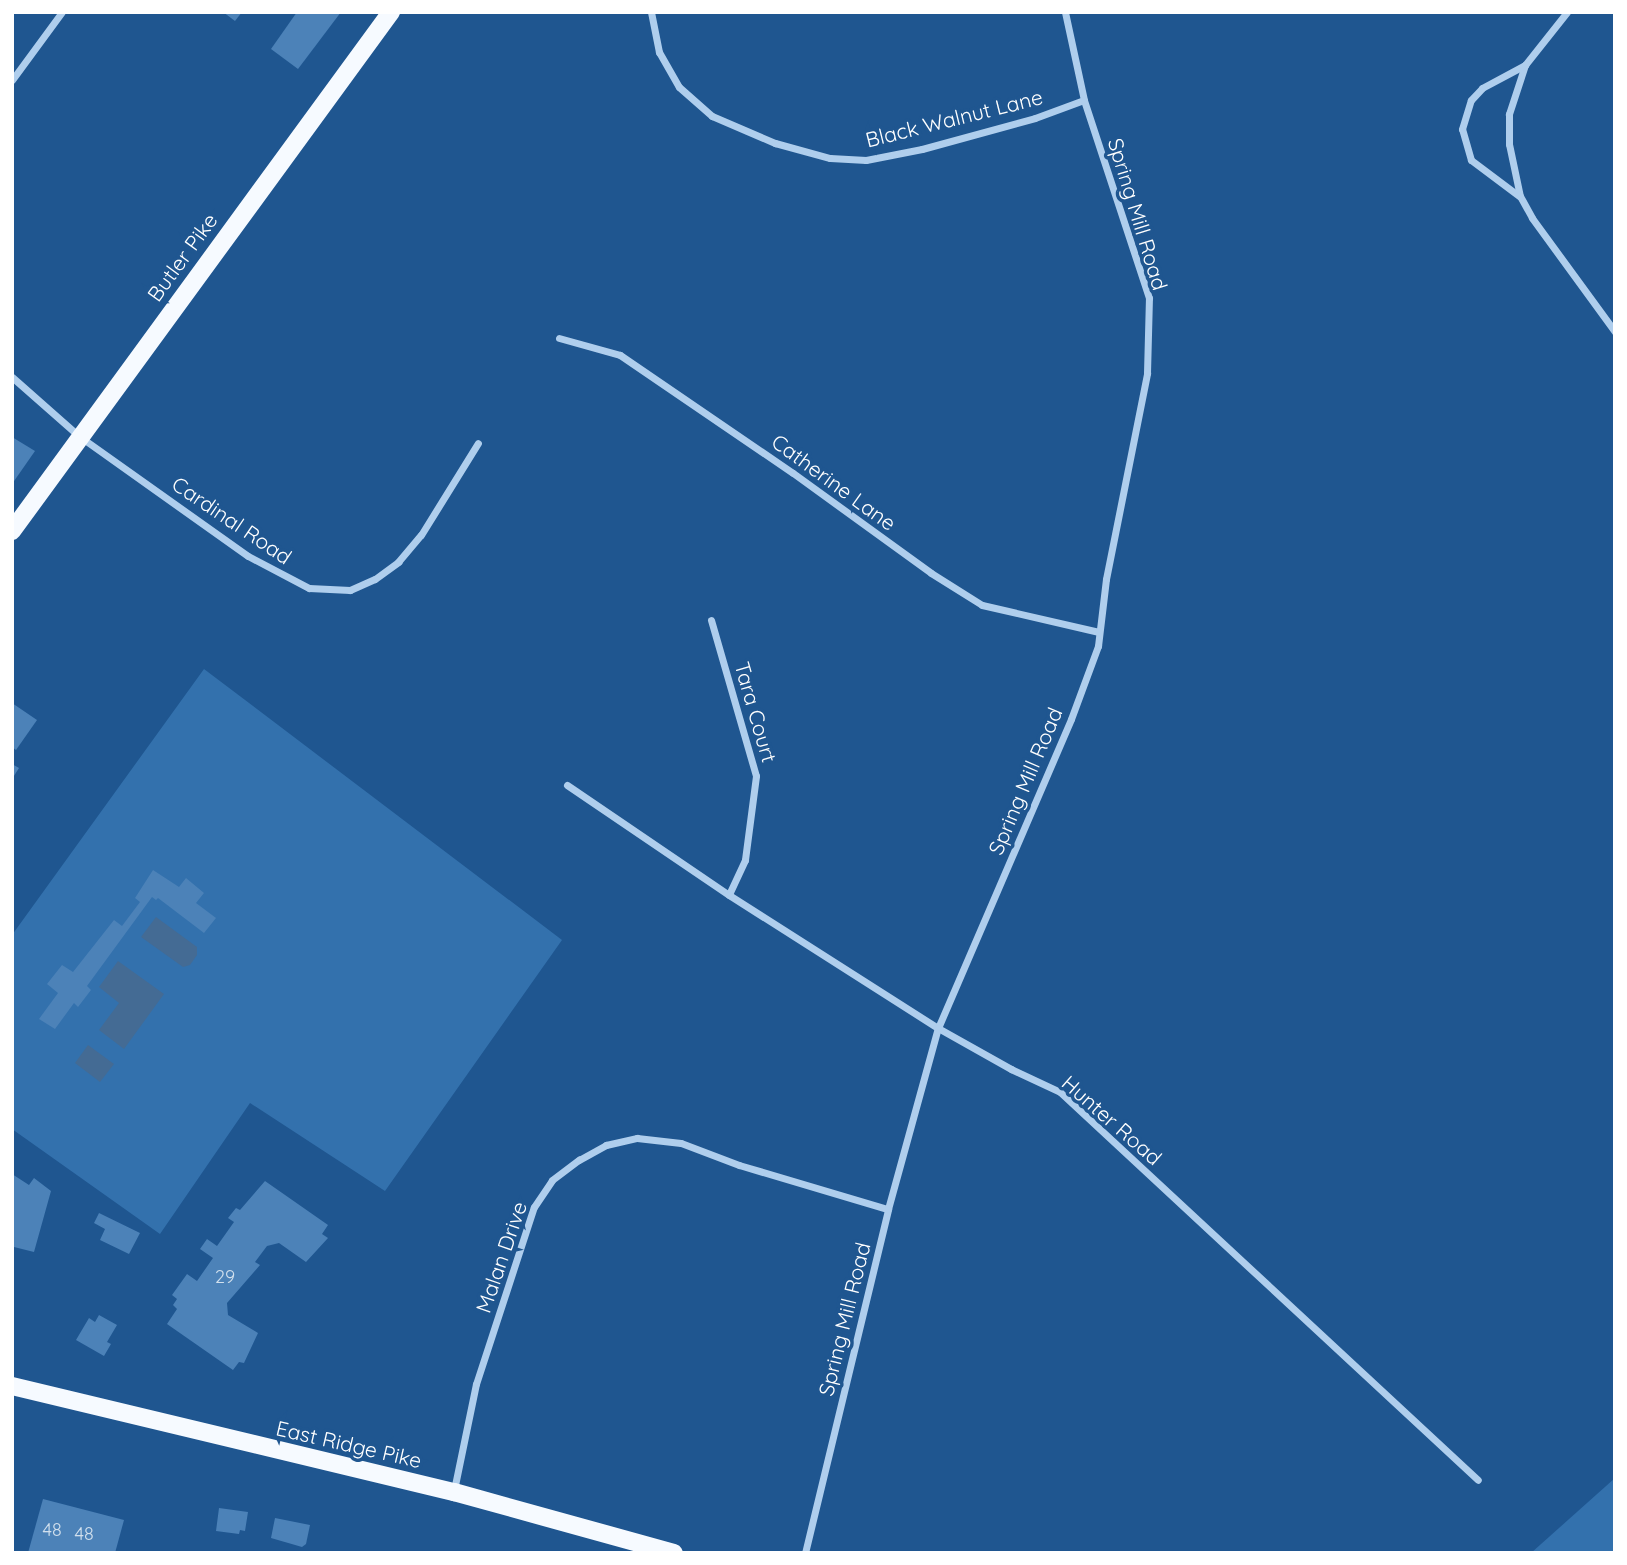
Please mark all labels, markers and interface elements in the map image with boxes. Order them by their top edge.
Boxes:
street label: Black Walnut Lane [863,84,1045,152]
street label: Spring Mill Road [1103,135,1173,293]
street label: Butler Pike [142,208,222,306]
street label: Catherine Lane [767,428,901,536]
street label: Cardinal Road [167,471,297,569]
street label: Tara Court [730,659,782,765]
street label: Spring Mill Road [983,704,1067,858]
street label: Hunter Road [1057,1070,1167,1170]
street label: Malan Drive [470,1198,532,1316]
street label: Spring Mill Road [813,1240,875,1398]
house number: 29 [215,1266,235,1288]
street label: East Ridge Pike [274,1415,424,1473]
house number: 48 [42,1519,62,1541]
house number: 48 [74,1523,94,1545]

